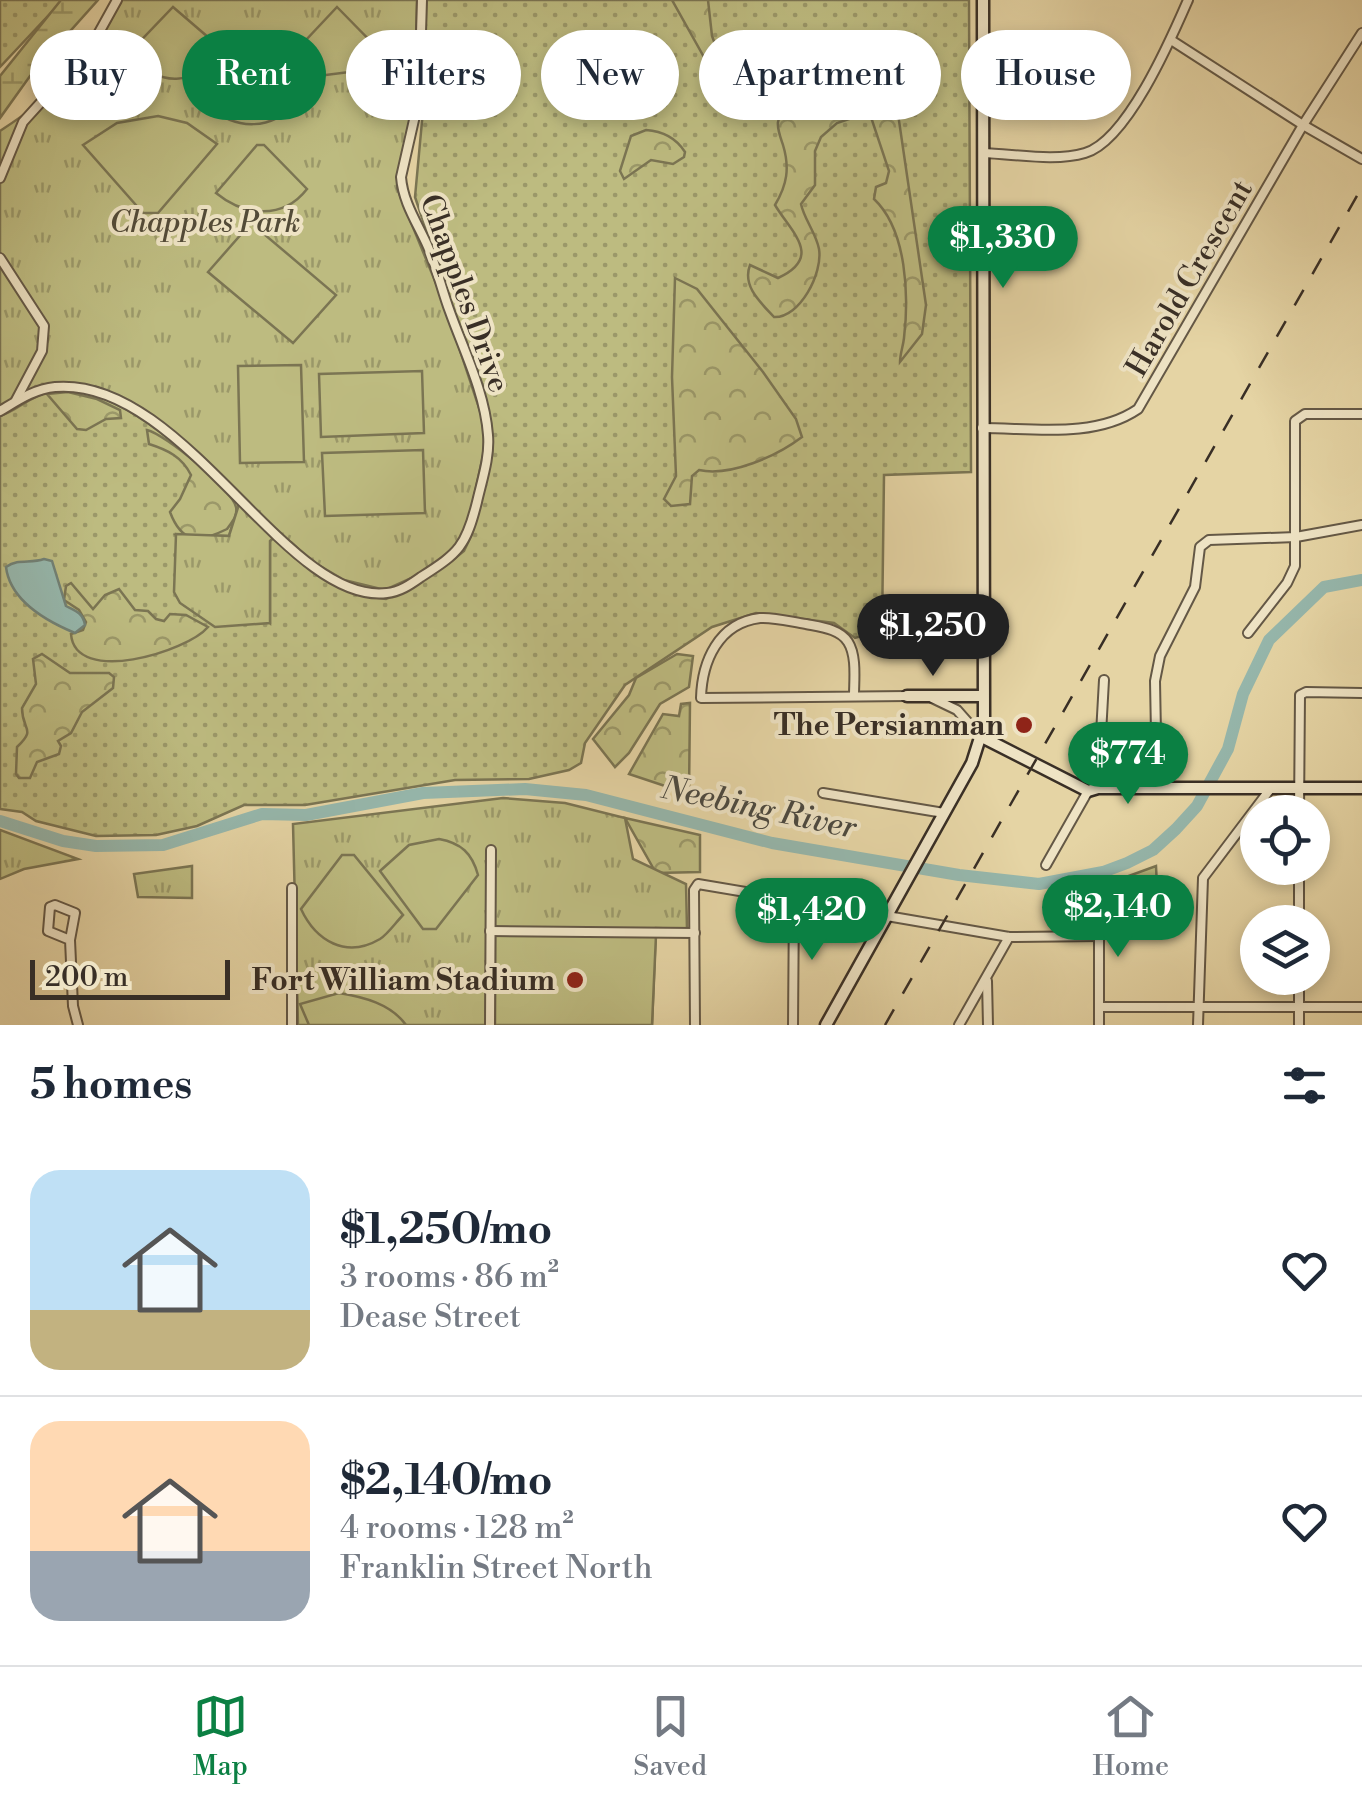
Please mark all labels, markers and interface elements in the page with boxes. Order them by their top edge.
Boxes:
chip: Buy [30,30,162,120]
chip: Rent [182,30,326,120]
chip: Filters [346,30,521,120]
chip: New [541,30,679,120]
chip: Apartment [699,30,941,120]
chip: House [961,30,1131,120]
street label: Harold Crescent [1118,173,1262,384]
street label: Chapples Drive [411,189,518,398]
park label: Chapples Park [109,204,301,242]
pin: $1,330 [922,206,1084,291]
text: $1,330 [950,218,1056,258]
pin: $1,250 [852,594,1014,679]
text: $1,250 [879,606,987,646]
place label: The Persianman [774,707,1005,745]
marker: The Persianman [1013,714,1035,736]
pin: $774 [1069,722,1187,807]
text: $774 [1090,734,1166,774]
water label: Neebing River [657,768,861,848]
map controls [1240,795,1330,995]
button: locate [1240,795,1330,885]
pin: $2,140 [1037,875,1199,960]
pin: $1,420 [731,878,893,963]
text: $2,140 [1064,887,1172,927]
text: $1,420 [757,890,867,930]
button: layers [1240,905,1330,995]
scale bar [30,955,230,1000]
text: 200 m [45,960,128,995]
place label: Fort William Stadium [252,962,555,1000]
marker: Fort William Stadium [564,969,586,991]
icon: filters [1277,1058,1332,1113]
text: 5 homes [30,1059,192,1112]
text: $1,250/mo [340,1204,552,1257]
icon: home [110,1210,230,1330]
icon: heart [1277,1243,1332,1298]
text: 3 rooms · 86 m² [340,1257,559,1297]
text: Dease Street [340,1297,521,1337]
text: $2,140/mo [340,1455,553,1508]
icon: home [110,1461,230,1581]
icon: heart [1277,1494,1332,1549]
text: 4 rooms · 128 m² [340,1508,574,1548]
text: Franklin Street North [340,1548,652,1588]
tab: Map [193,1689,248,1784]
tab: Saved [633,1689,707,1784]
tab: Home [1092,1689,1169,1784]

